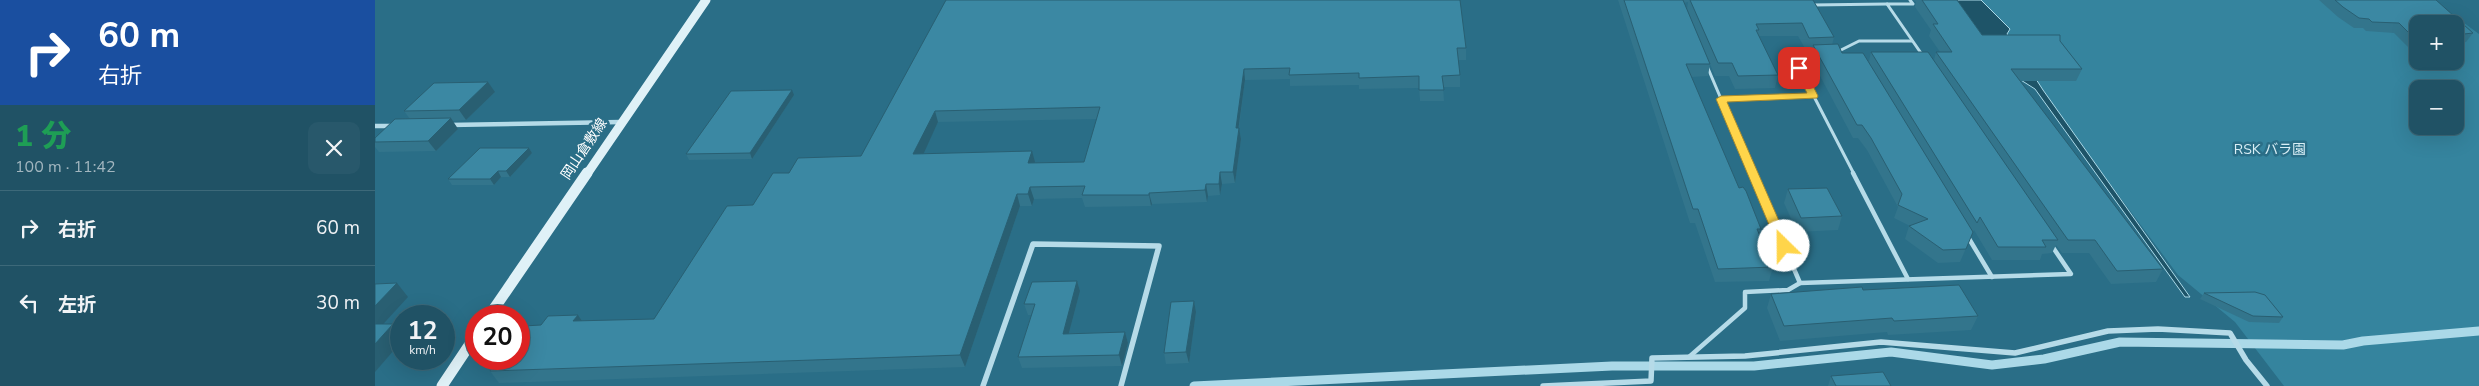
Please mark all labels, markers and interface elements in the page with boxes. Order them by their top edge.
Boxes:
text: 60 m [98,12,180,59]
map controls [2409,15,2464,135]
button: + [2409,15,2464,70]
icon: right [15,20,80,85]
pin [1778,47,1820,89]
icon: arrive [1785,54,1813,82]
text: 右折 [98,61,142,91]
button: − [2409,80,2464,135]
street label: 岡山倉敷線 [557,115,611,183]
text: 1 分 [15,116,71,157]
button: close [308,122,360,174]
park label: RSK バラ園 [2234,140,2306,159]
text: 100 m · 11:42 [15,156,116,178]
icon: right [15,214,43,242]
text: 60 m [316,215,360,241]
text: 右折 [58,217,96,243]
position arrow [1757,219,1809,271]
icon: left [15,289,43,317]
text: 30 m [316,290,360,316]
text: 左折 [58,292,96,318]
speed limit sign: 20 [465,305,530,370]
text: 12 [407,314,438,348]
text: km/h [409,342,436,358]

